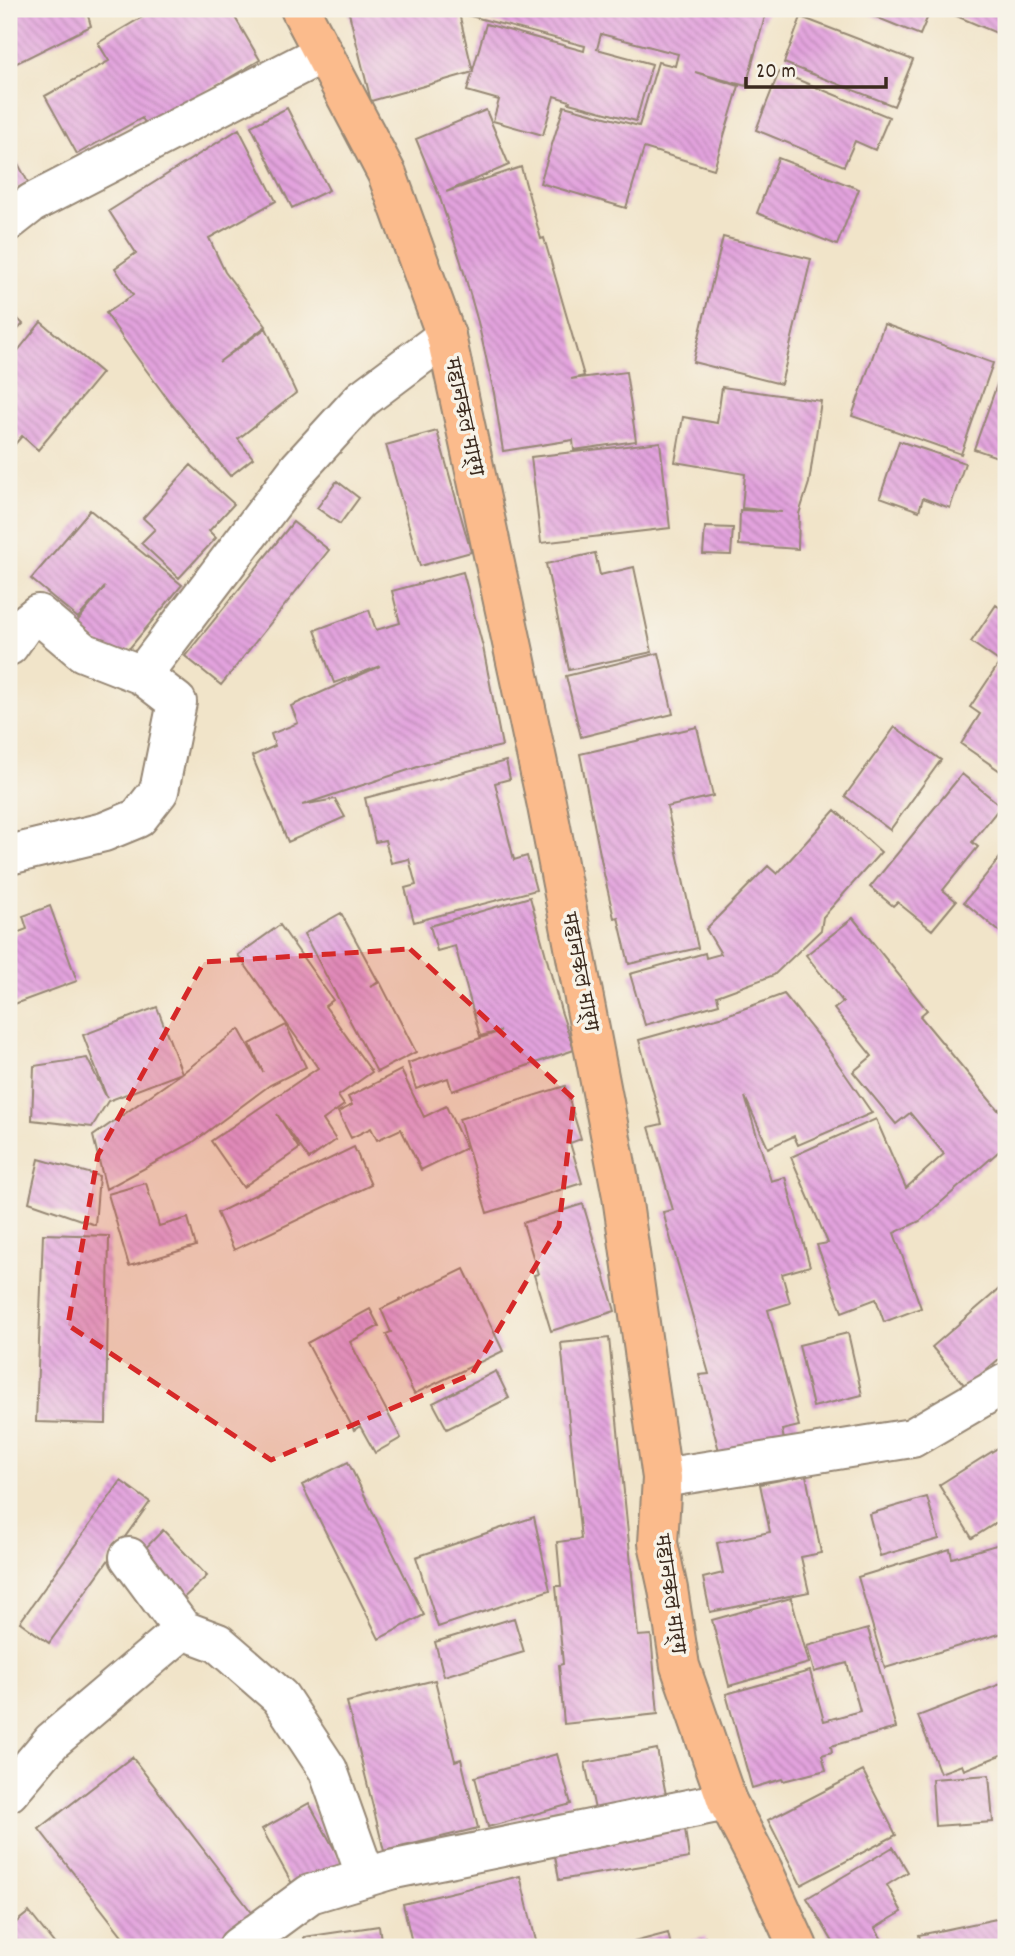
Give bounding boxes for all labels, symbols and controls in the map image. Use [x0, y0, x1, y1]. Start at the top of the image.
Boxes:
scale bar [746, 46, 886, 90]
text: 20 m [756, 58, 796, 88]
street label: महानकल मार्ग [436, 354, 490, 480]
street label: महानकल मार्ग [553, 909, 605, 1035]
street label: महानकल मार्ग [646, 1531, 692, 1657]

